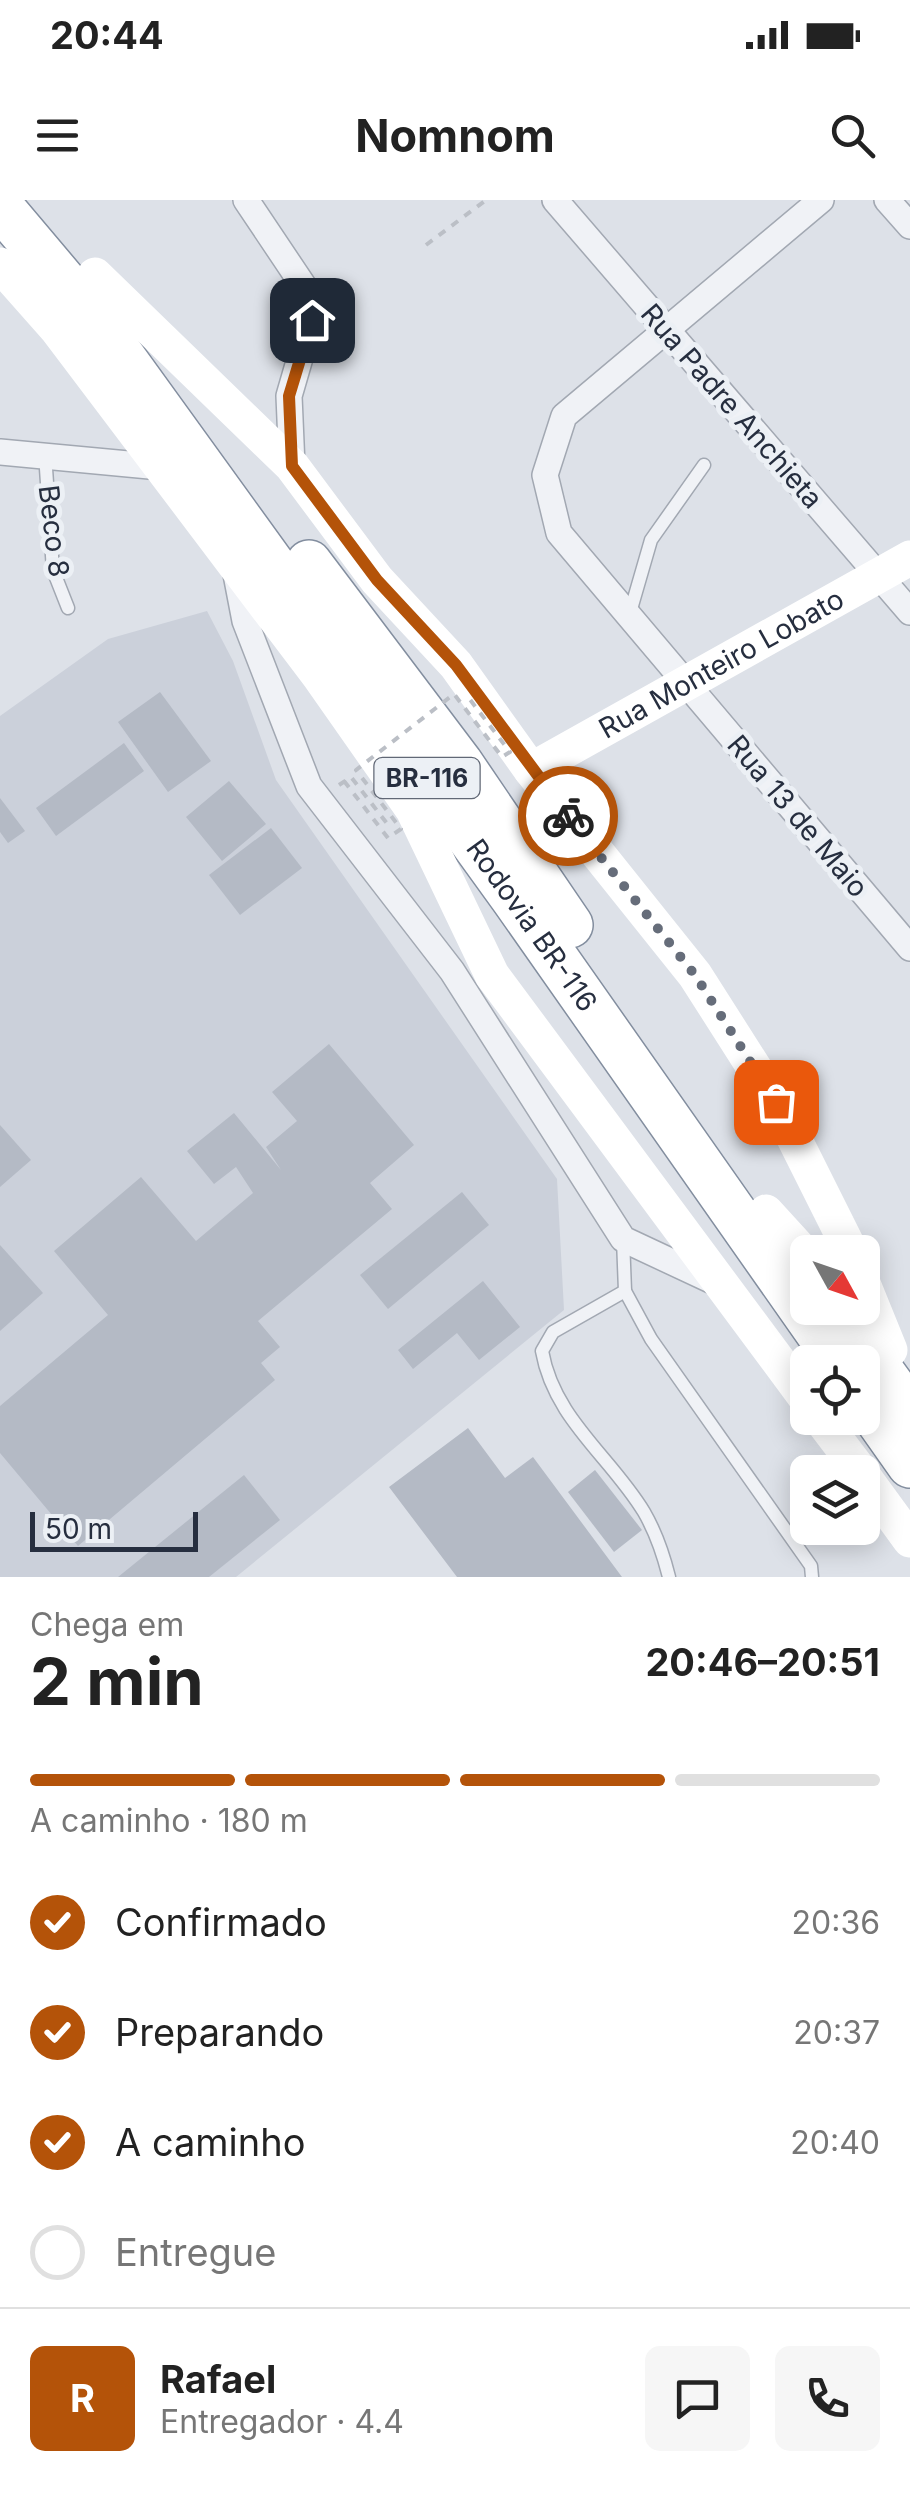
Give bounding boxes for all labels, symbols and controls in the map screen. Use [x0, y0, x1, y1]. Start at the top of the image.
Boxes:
text: 20:44 [50, 12, 164, 58]
icon: menu [30, 108, 85, 163]
text: Nomnom [355, 108, 555, 163]
icon: search [825, 108, 880, 163]
pin [270, 278, 355, 363]
icon: home [285, 293, 340, 348]
street label: Rua Padre Anchieta [634, 297, 830, 515]
street label: Beco 8 [31, 483, 77, 579]
street label: Rua Monteiro Lobato [593, 582, 850, 746]
street label: Rua 13 de Maio [720, 728, 876, 904]
road number: BR-116 [374, 758, 480, 798]
courier [518, 766, 618, 866]
icon: bike [541, 789, 596, 844]
street label: Rodovia BR-116 [459, 832, 605, 1018]
pin [734, 1060, 819, 1145]
icon: bag [749, 1075, 804, 1130]
north arrow [790, 1235, 880, 1325]
map controls [790, 1235, 880, 1545]
button: locate [790, 1345, 880, 1435]
button: layers [790, 1455, 880, 1545]
scale bar [30, 1507, 198, 1552]
text: 50 m [45, 1512, 112, 1546]
text: Chega em [30, 1605, 184, 1644]
text: 20:46–20:51 [645, 1639, 880, 1685]
text: 2 min [30, 1642, 204, 1721]
text: A caminho · 180 m [30, 1801, 308, 1840]
icon: check [30, 1895, 85, 1950]
text: Confirmado [115, 1899, 327, 1945]
text: 20:36 [791, 1903, 880, 1942]
icon: check [30, 2005, 85, 2060]
text: Preparando [115, 2009, 324, 2055]
text: 20:37 [793, 2013, 880, 2052]
icon: check [30, 2115, 85, 2170]
text: A caminho [115, 2119, 306, 2165]
text: 20:40 [790, 2123, 880, 2162]
text: Entregue [115, 2229, 276, 2275]
button: chat [645, 2346, 750, 2451]
button: phone [775, 2346, 880, 2451]
text: Rafael [160, 2356, 276, 2402]
text: R [70, 2375, 95, 2421]
text: Entregador · 4.4 [160, 2402, 404, 2441]

